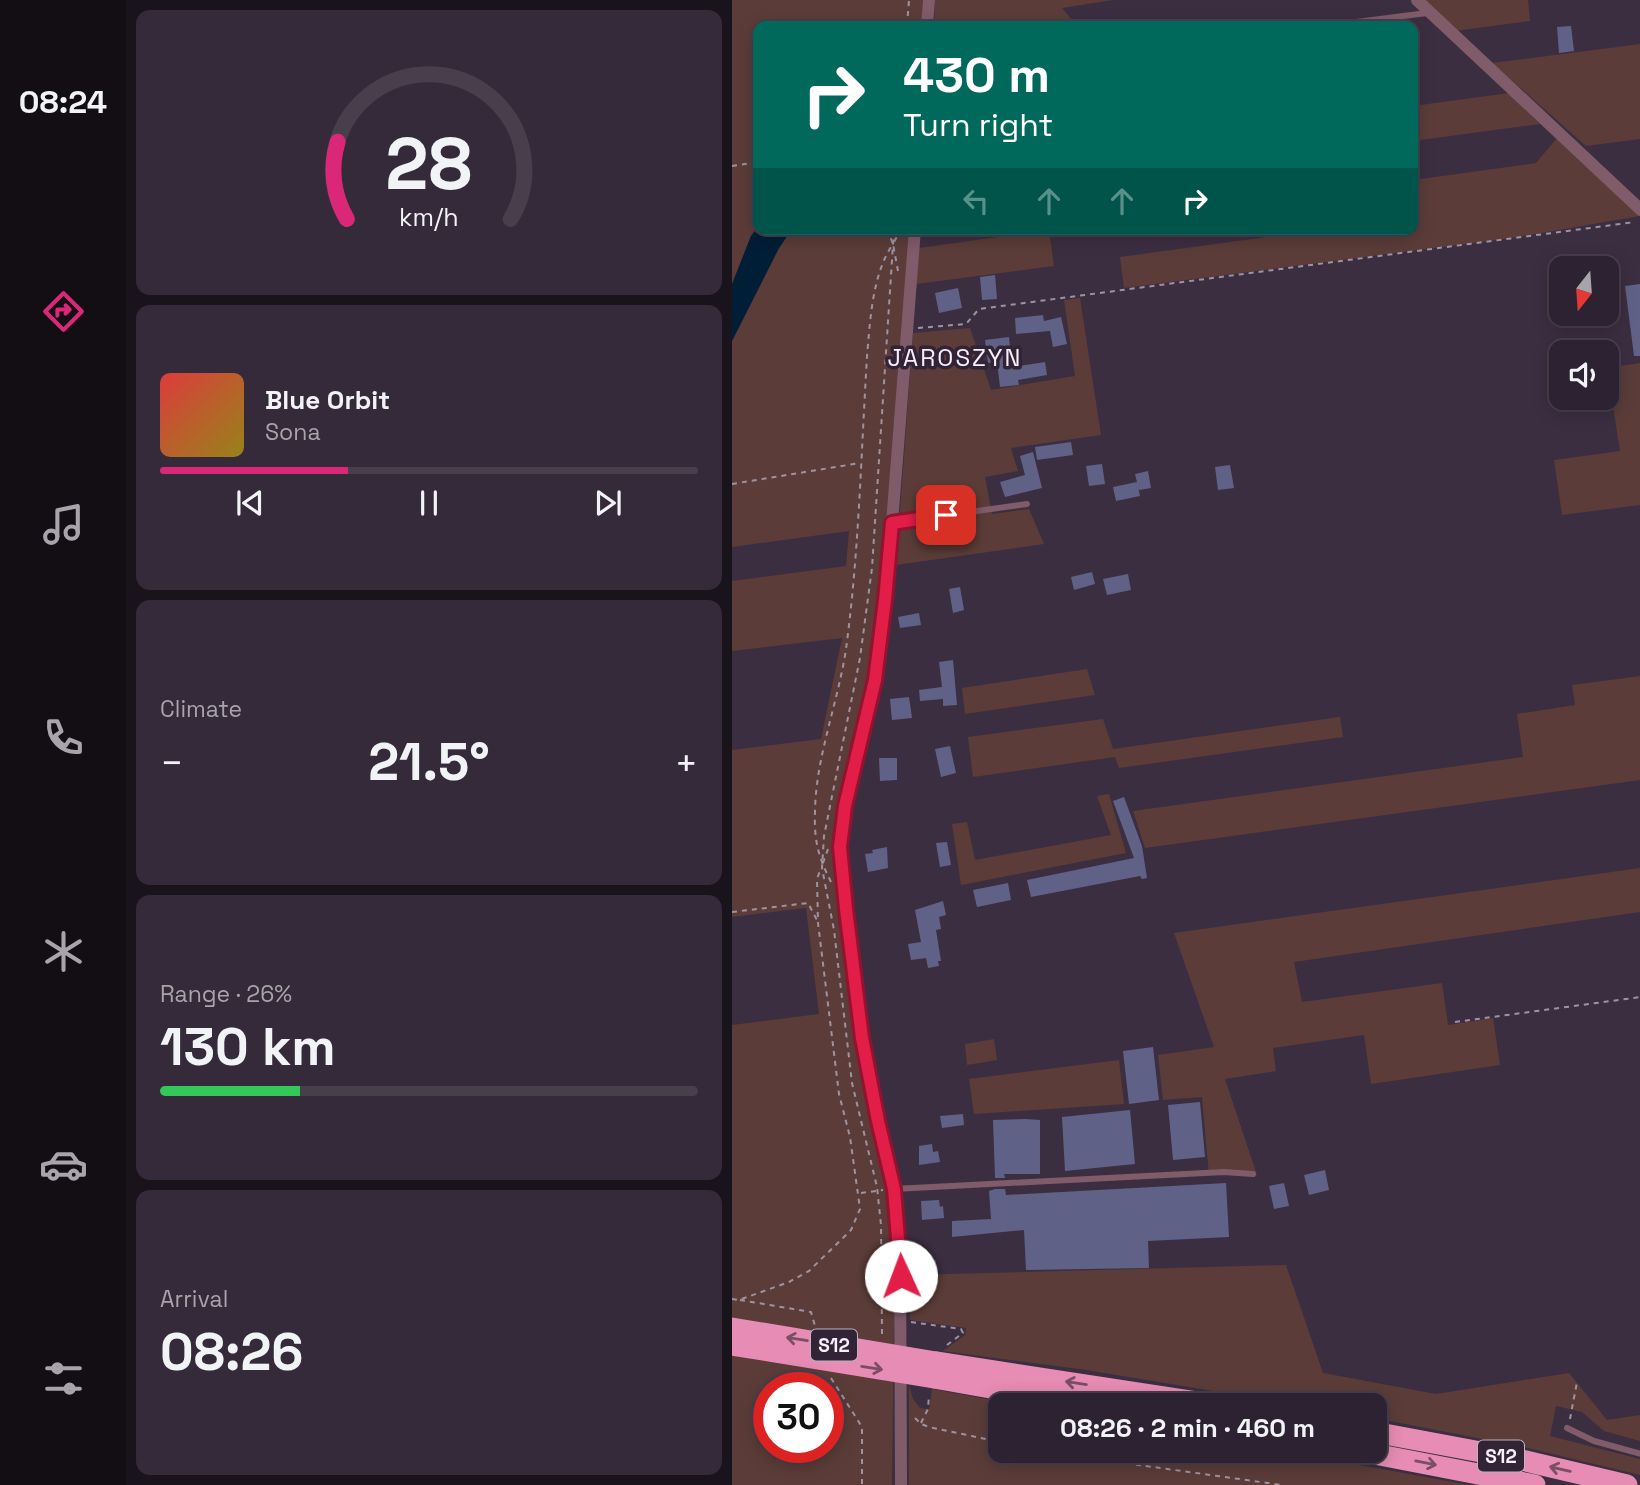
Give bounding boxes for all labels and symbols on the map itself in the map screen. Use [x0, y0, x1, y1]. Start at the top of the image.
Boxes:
north arrow [1549, 256, 1619, 326]
district label: JAROSZYN [888, 342, 1022, 373]
pin [916, 485, 976, 545]
position arrow [864, 1239, 938, 1313]
road number: S12 [811, 1330, 857, 1360]
one-way arrow [786, 1332, 809, 1345]
one-way arrow [860, 1362, 883, 1375]
speed limit sign: 30 [753, 1372, 844, 1463]
one-way arrow [1065, 1376, 1088, 1389]
road number: S12 [1478, 1440, 1524, 1472]
one-way arrow [1414, 1457, 1437, 1470]
one-way arrow [1549, 1462, 1572, 1475]

